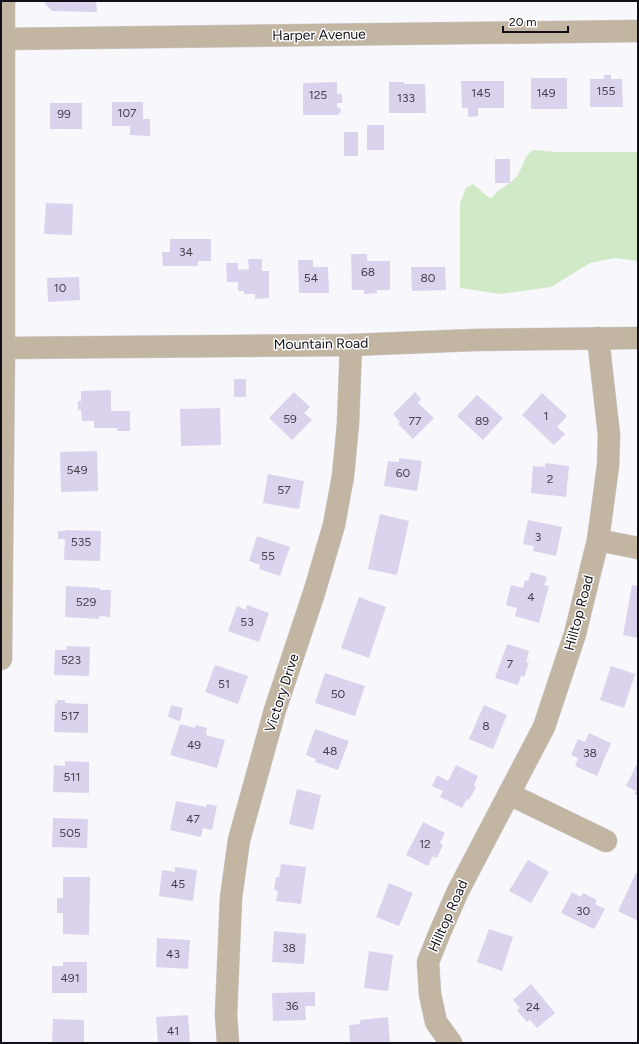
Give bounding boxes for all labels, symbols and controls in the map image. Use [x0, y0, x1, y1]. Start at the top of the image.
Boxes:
scale bar [503, 8, 568, 34]
text: 20 m [509, 15, 537, 29]
street label: Harper Avenue [272, 26, 366, 44]
house number: 155 [597, 84, 615, 98]
house number: 145 [471, 86, 491, 100]
house number: 149 [536, 86, 556, 100]
house number: 125 [309, 88, 327, 102]
house number: 133 [397, 91, 415, 105]
house number: 107 [117, 106, 137, 120]
house number: 99 [57, 107, 71, 121]
house number: 34 [179, 245, 194, 259]
house number: 68 [361, 265, 375, 279]
house number: 54 [304, 271, 319, 285]
house number: 80 [420, 271, 436, 285]
house number: 10 [54, 281, 67, 295]
street label: Mountain Road [273, 335, 369, 353]
house number: 1 [544, 409, 548, 423]
house number: 59 [283, 412, 297, 426]
house number: 77 [409, 414, 422, 428]
house number: 89 [475, 414, 489, 428]
house number: 549 [66, 463, 88, 477]
house number: 60 [396, 466, 411, 480]
house number: 2 [547, 472, 553, 486]
house number: 57 [277, 483, 291, 497]
house number: 3 [535, 530, 541, 544]
house number: 535 [71, 535, 91, 549]
house number: 55 [261, 549, 275, 563]
street label: Hilltop Road [561, 573, 597, 653]
house number: 4 [527, 590, 535, 604]
house number: 529 [76, 595, 96, 609]
house number: 53 [240, 615, 254, 629]
street label: Victory Drive [261, 651, 303, 735]
house number: 523 [61, 653, 81, 667]
house number: 7 [507, 657, 514, 671]
house number: 51 [218, 677, 230, 691]
house number: 50 [331, 687, 346, 701]
house number: 517 [61, 709, 80, 723]
house number: 8 [482, 719, 490, 733]
house number: 49 [187, 738, 201, 752]
house number: 48 [323, 744, 337, 758]
house number: 38 [583, 746, 597, 760]
house number: 511 [64, 770, 80, 784]
house number: 47 [186, 812, 200, 826]
house number: 505 [59, 826, 81, 840]
house number: 12 [419, 837, 431, 851]
house number: 45 [171, 877, 185, 891]
street label: Hilltop Road [425, 877, 471, 955]
house number: 30 [576, 904, 590, 918]
house number: 38 [282, 941, 296, 955]
house number: 43 [166, 947, 180, 961]
house number: 491 [60, 971, 80, 985]
house number: 36 [285, 999, 299, 1013]
house number: 24 [526, 1000, 541, 1014]
house number: 41 [167, 1024, 179, 1038]

